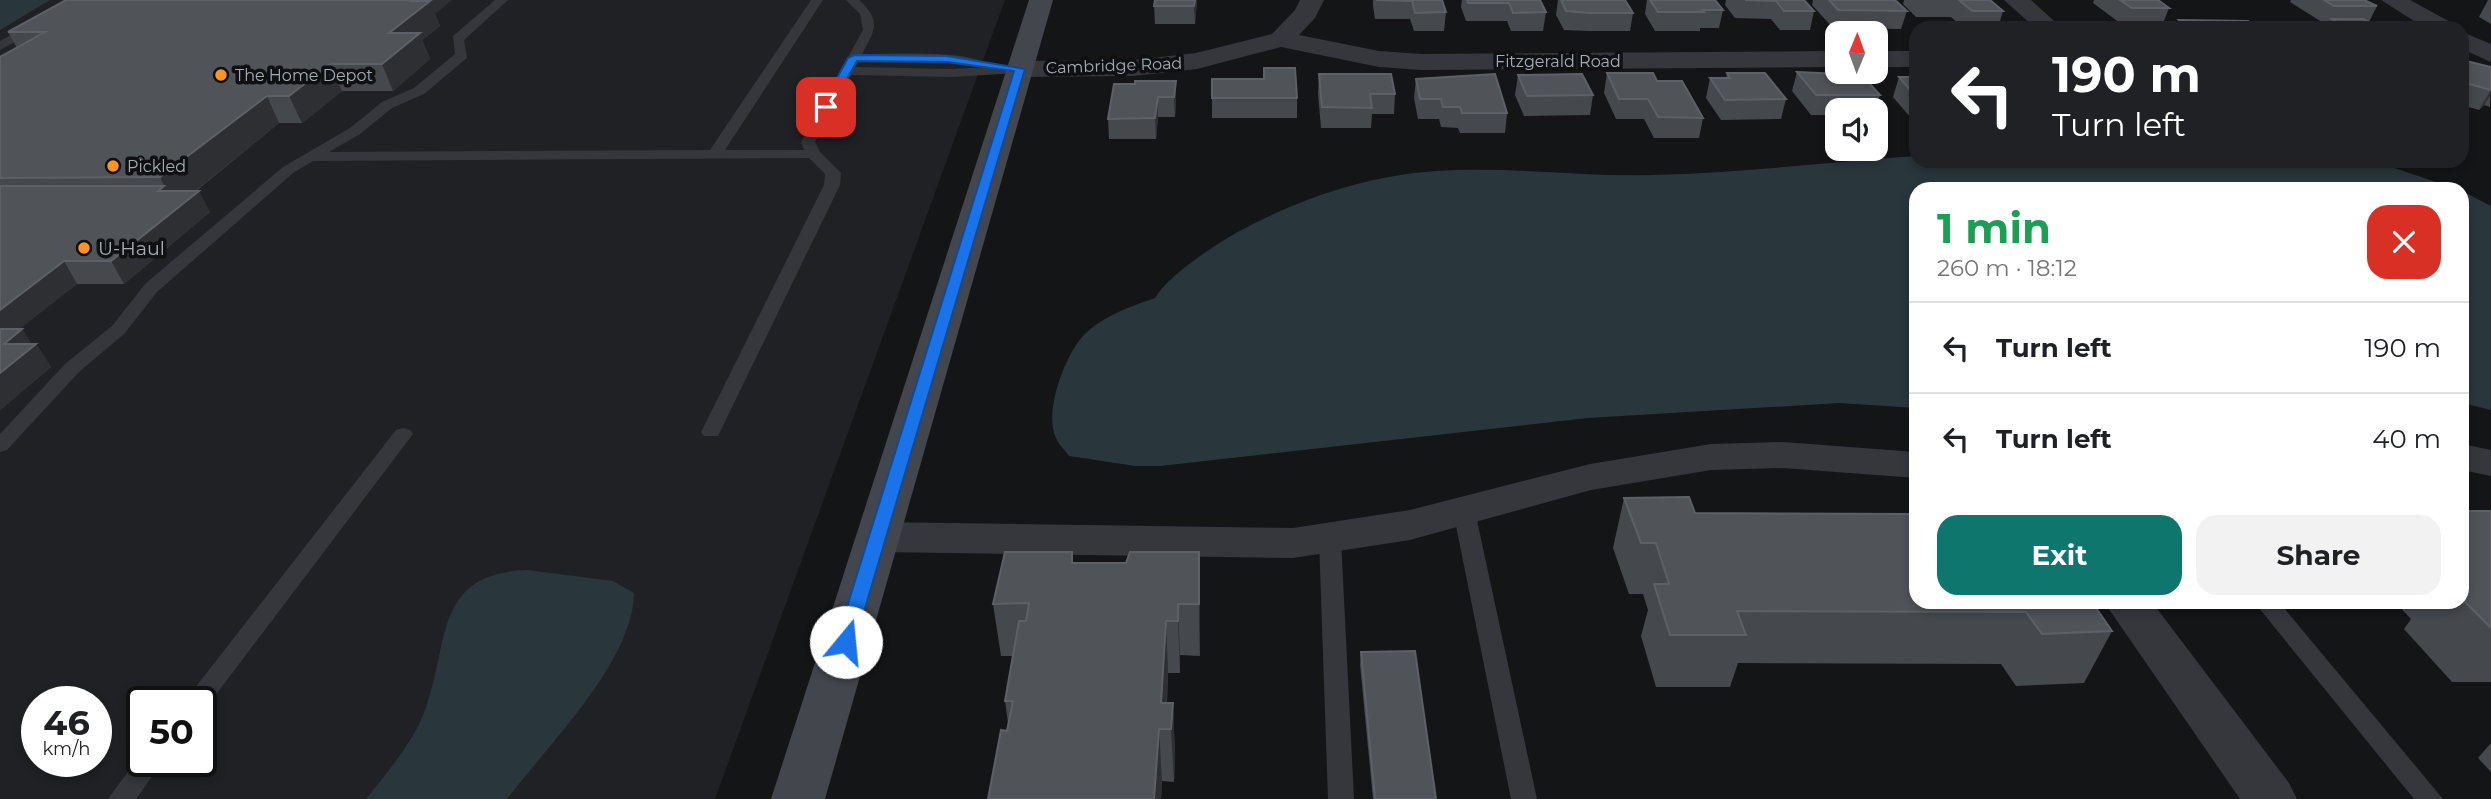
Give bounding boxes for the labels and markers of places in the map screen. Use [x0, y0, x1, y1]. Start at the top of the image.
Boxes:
place label: The Home Depot [235, 66, 373, 85]
marker: The Home Depot [213, 67, 229, 83]
pin [796, 77, 856, 137]
place label: Pickled [127, 157, 186, 176]
marker: Pickled [105, 158, 121, 174]
place label: U-Haul [98, 237, 165, 260]
marker: U-Haul [76, 240, 92, 256]

